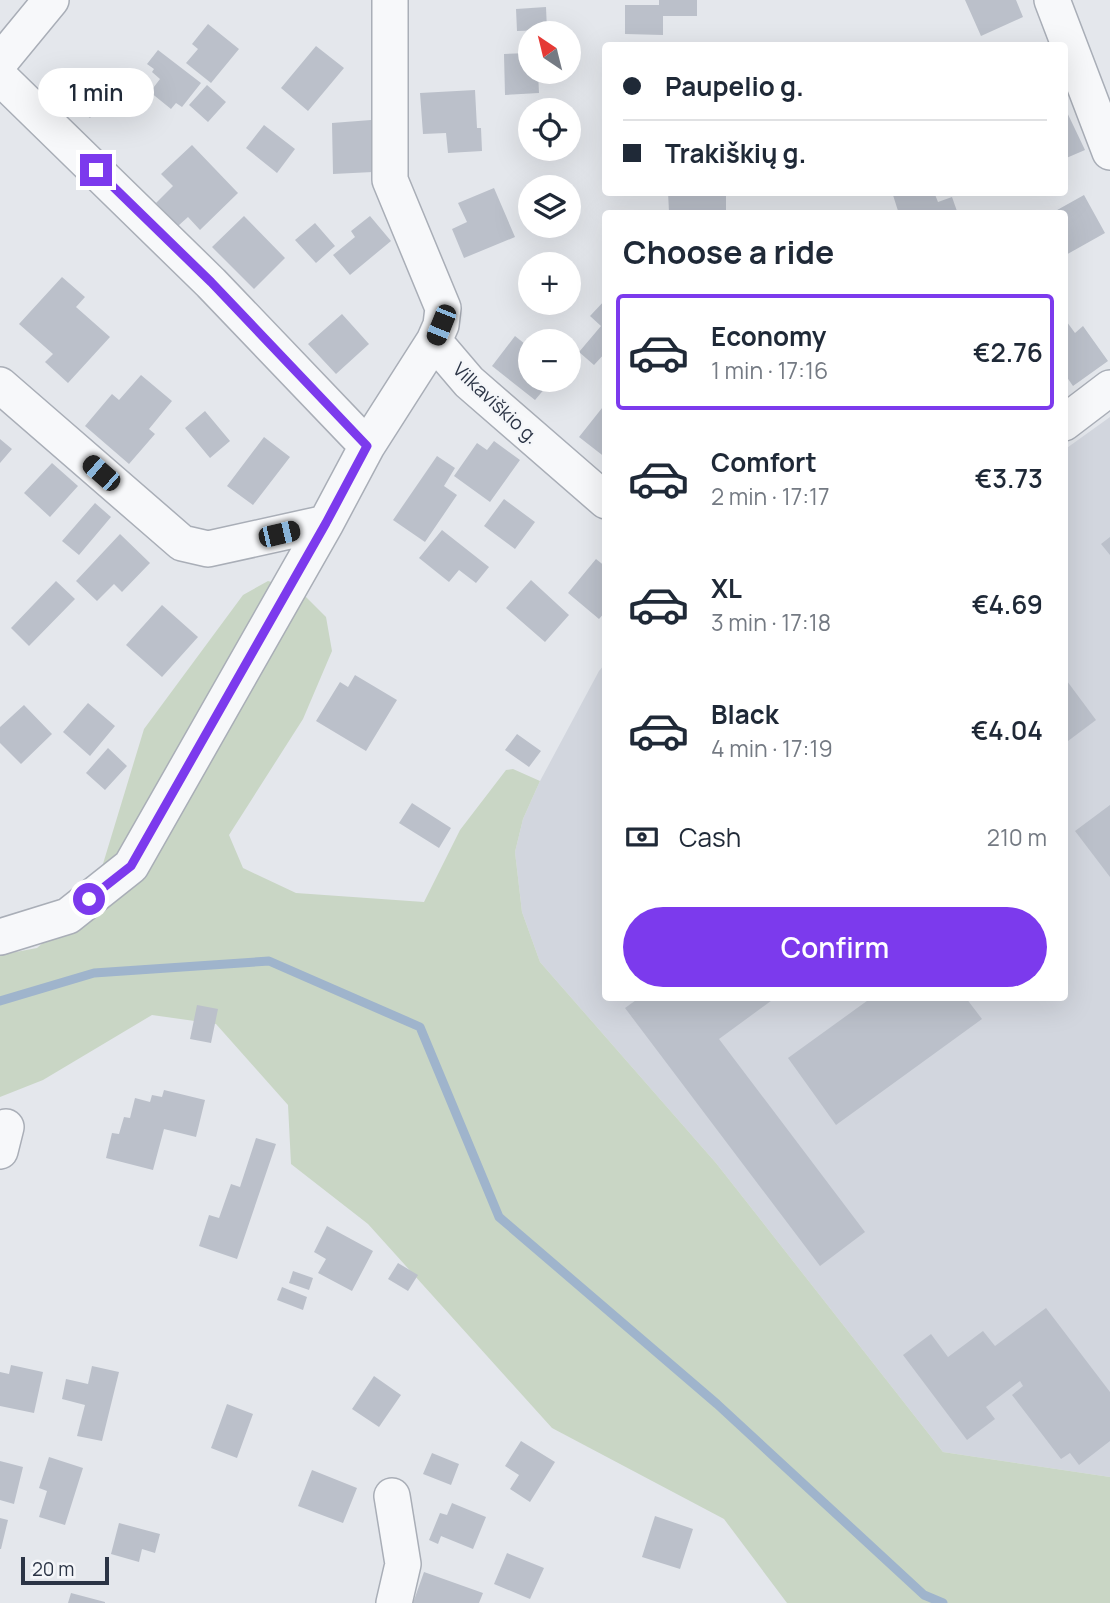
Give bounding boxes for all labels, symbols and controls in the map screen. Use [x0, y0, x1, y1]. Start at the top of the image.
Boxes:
north arrow [518, 21, 581, 84]
map controls [518, 21, 581, 392]
callout: 1 min [38, 68, 154, 118]
text: Paupelio g. [665, 68, 804, 104]
text: 1 min [69, 76, 123, 108]
button: locate [518, 98, 581, 161]
text: Trakiškių g. [665, 135, 807, 171]
route end [80, 154, 112, 186]
button: layers [518, 175, 581, 238]
text: Choose a ride [623, 230, 834, 274]
button: + [518, 252, 581, 315]
car [424, 302, 459, 348]
text: Economy [711, 318, 826, 354]
icon: car [627, 321, 690, 384]
button: − [518, 329, 581, 392]
text: €2.76 [973, 334, 1043, 370]
text: 1 min · 17:16 [711, 354, 828, 386]
street label: Vilkaviškio g. [447, 356, 545, 450]
text: Comfort [711, 444, 817, 480]
icon: car [627, 447, 690, 510]
car [79, 451, 124, 495]
text: €3.73 [975, 460, 1043, 496]
text: 2 min · 17:17 [711, 480, 830, 512]
car [257, 519, 302, 549]
text: XL [711, 570, 742, 606]
icon: car [627, 573, 690, 636]
text: €4.69 [972, 586, 1043, 622]
text: 3 min · 17:18 [711, 606, 831, 638]
text: Black [711, 696, 779, 732]
icon: car [627, 699, 690, 762]
text: €4.04 [971, 712, 1043, 748]
text: 4 min · 17:19 [711, 732, 833, 764]
icon: cash [623, 818, 661, 856]
text: Cash [679, 819, 741, 855]
text: 210 m [987, 821, 1047, 853]
route start [73, 883, 105, 915]
button: Confirm [623, 907, 1047, 987]
scale bar [21, 1554, 108, 1586]
text: 20 m [32, 1556, 74, 1582]

